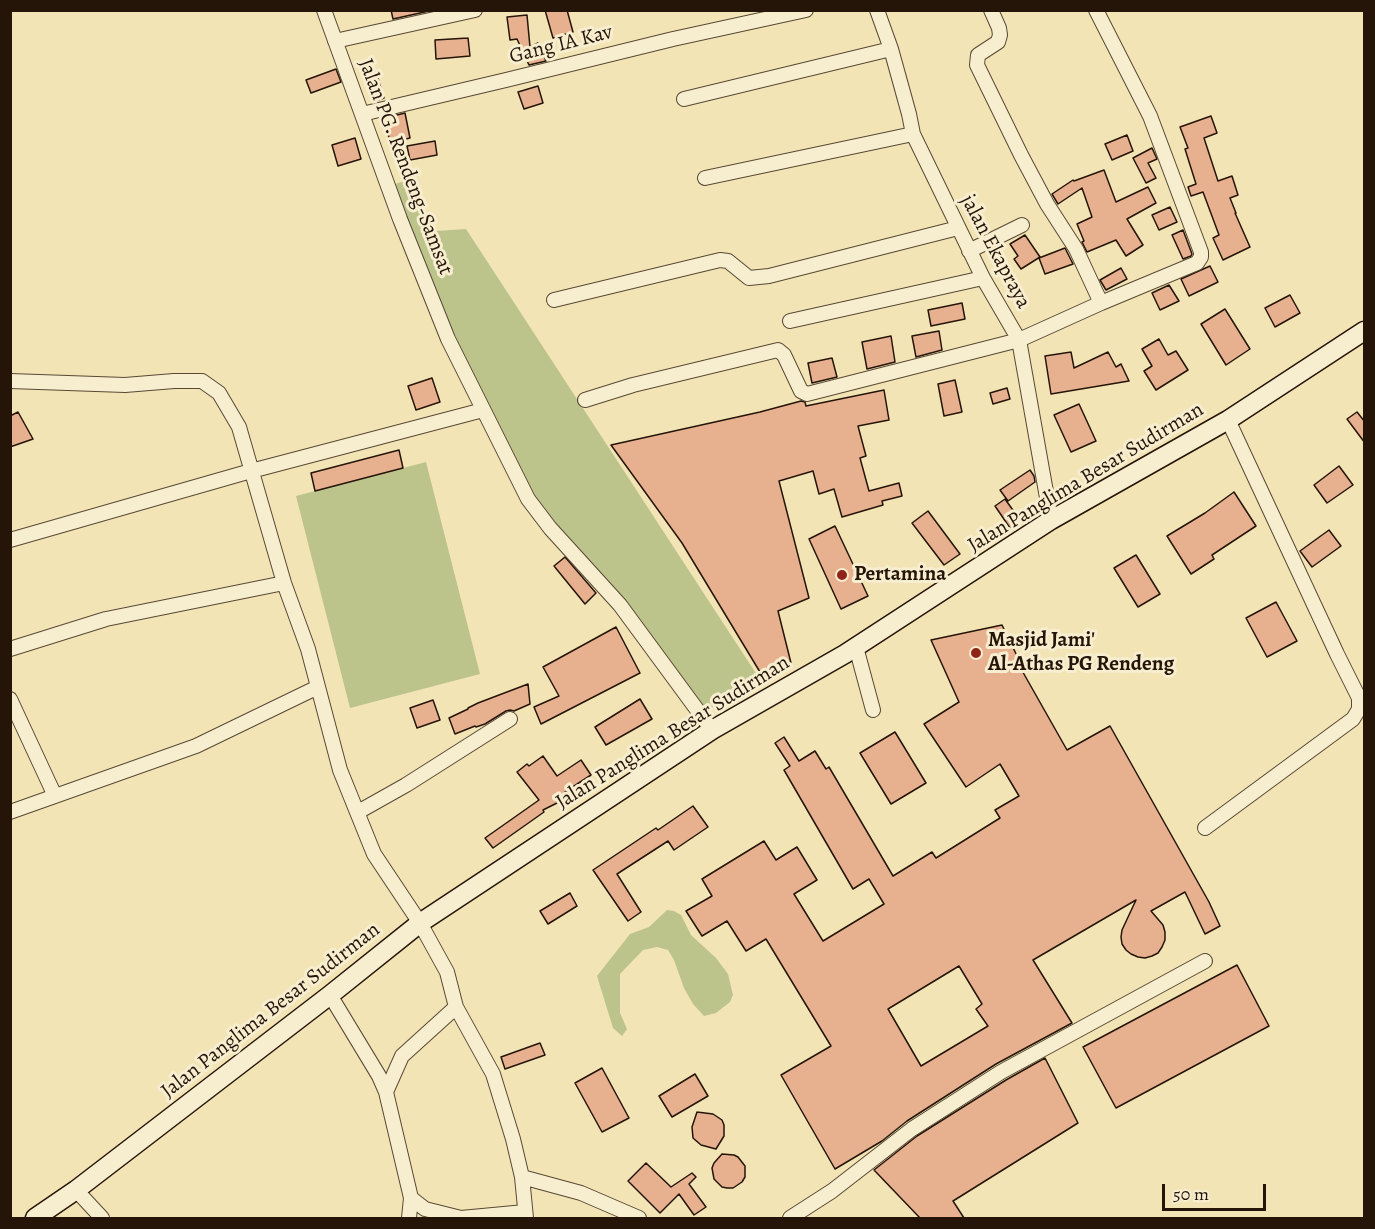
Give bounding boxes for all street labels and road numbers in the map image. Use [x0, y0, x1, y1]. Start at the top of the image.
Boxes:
street label: Gang IA Kav [507, 20, 615, 70]
street label: Jalan PG. Rendeng-Samsat [352, 55, 458, 279]
street label: jalan Ekapraya [955, 191, 1035, 313]
street label: Jalan Panglima Besar Sudirman [963, 397, 1209, 559]
street label: Jalan Panglima Besar Sudirman [552, 651, 794, 815]
street label: Jalan Panglima Besar Sudirman [157, 918, 385, 1104]

